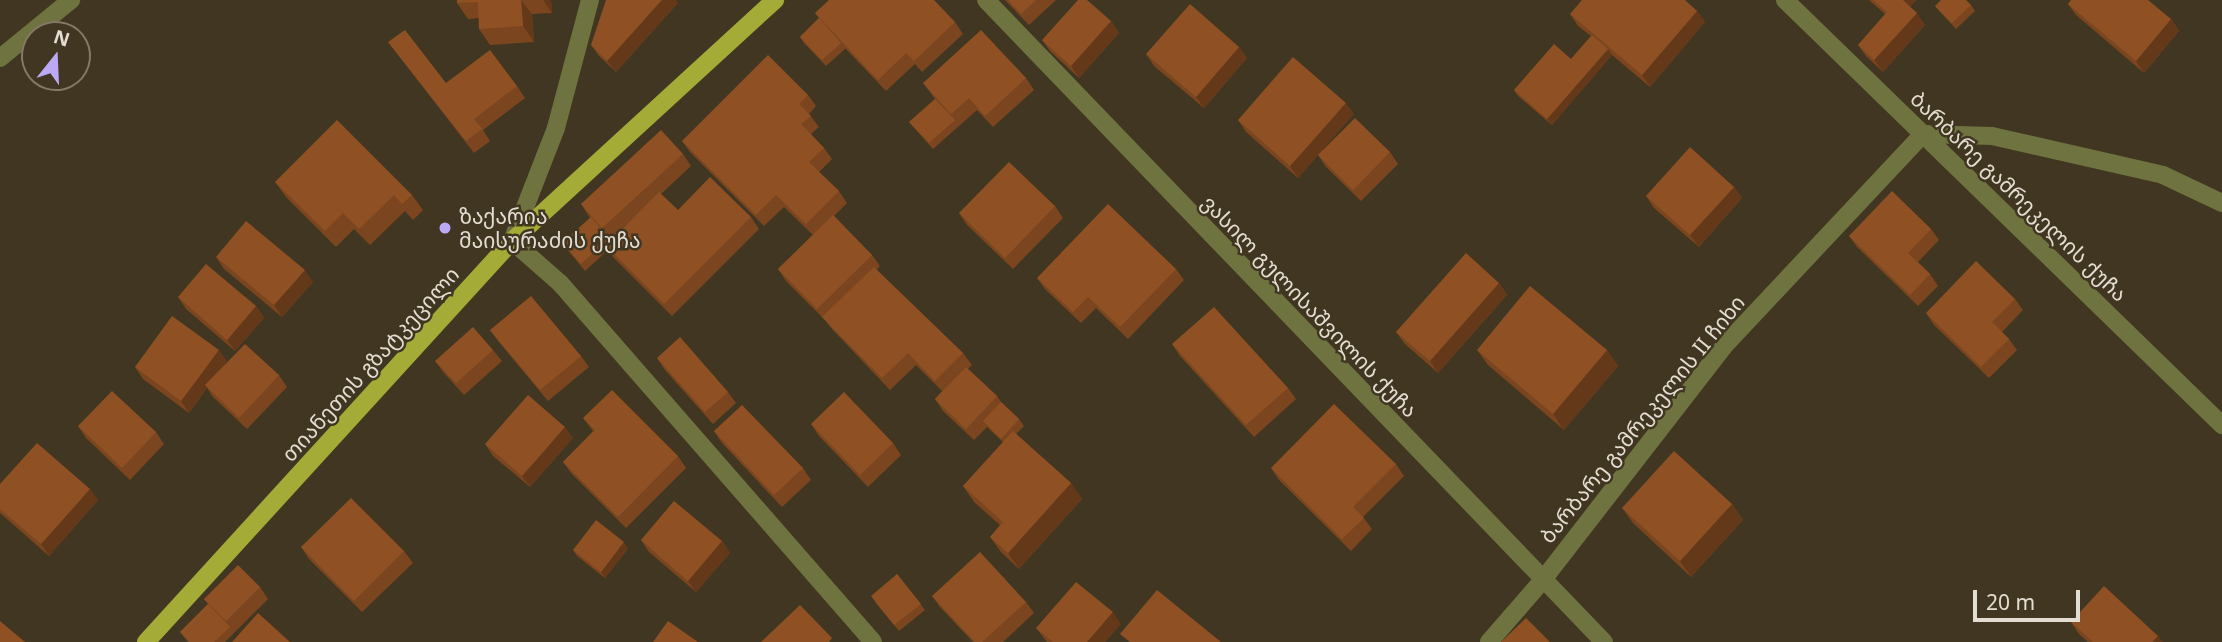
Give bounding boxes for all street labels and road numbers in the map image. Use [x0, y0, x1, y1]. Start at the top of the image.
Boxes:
street label: ბარბარე გამრეკელის ქუჩა [1905, 86, 2133, 306]
street label: ვასილ გულისაშვილის ქუჩა [1197, 190, 1423, 422]
street label: თიანეთის გზატკეცილი [276, 262, 464, 466]
street label: ბარბარე გამრეკელის II ჩიხი [1534, 290, 1750, 548]

